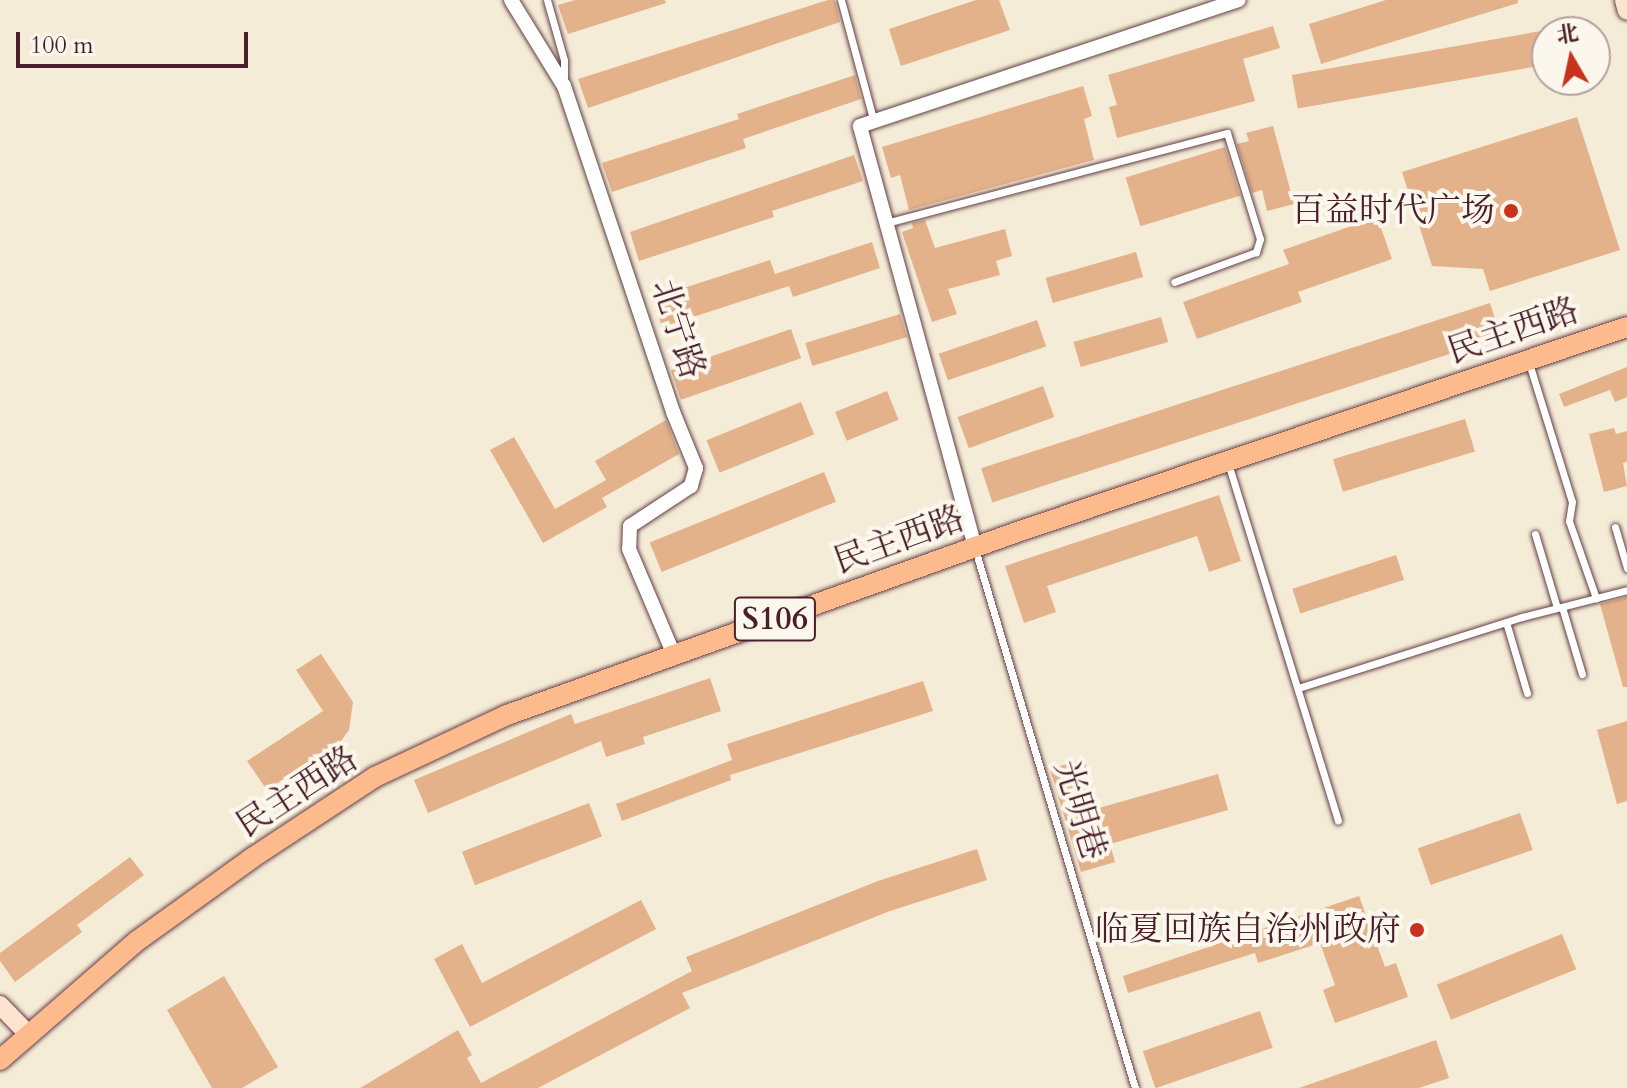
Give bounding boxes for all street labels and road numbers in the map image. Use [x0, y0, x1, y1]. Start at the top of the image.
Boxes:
street label: 北宁路 [643, 274, 713, 384]
street label: 民主西路 [1442, 290, 1584, 372]
street label: 民主西路 [828, 498, 970, 582]
road number: S106 [733, 591, 817, 647]
street label: 民主西路 [229, 738, 365, 846]
street label: 光明巷 [1046, 755, 1114, 865]

